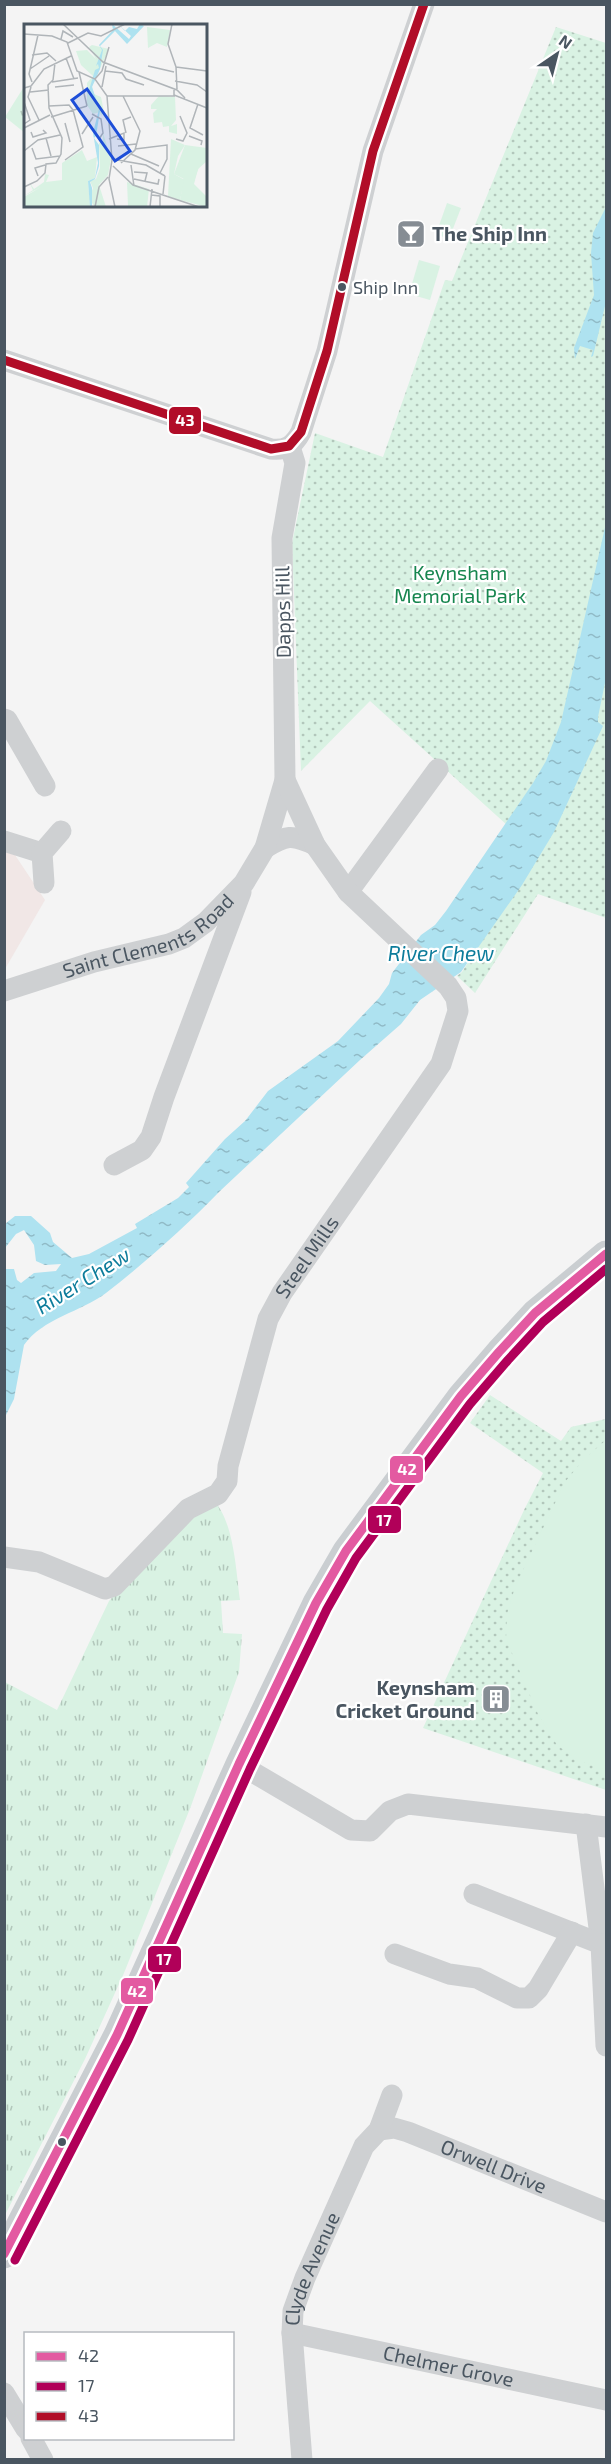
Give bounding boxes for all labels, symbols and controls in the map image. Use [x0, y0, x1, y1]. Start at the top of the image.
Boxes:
inset map [24, 24, 207, 207]
north arrow [527, 24, 587, 84]
text: N [556, 30, 576, 52]
bar icon: The Ship Inn [395, 218, 427, 250]
place label: The Ship Inn [432, 221, 547, 245]
place label: Ship Inn [353, 276, 418, 298]
marker: Ship Inn [336, 281, 348, 293]
line badge: 43 [168, 406, 202, 435]
text: 43 [175, 410, 195, 429]
park label: Keynsham Memorial Park [394, 560, 526, 607]
street label: Dapps Hill [269, 566, 295, 658]
street label: Saint Clements Road [59, 888, 238, 982]
water label: River Chew [388, 940, 494, 965]
street label: Steel Mills [269, 1211, 343, 1302]
water label: River Chew [30, 1241, 134, 1319]
line badge: 42 [389, 1455, 424, 1484]
text: 42 [397, 1459, 417, 1478]
line badge: 17 [367, 1505, 402, 1534]
text: 17 [376, 1510, 392, 1529]
place label: Keynsham Cricket Ground [335, 1675, 475, 1722]
building icon: Keynsham Cricket Ground [480, 1683, 512, 1715]
line badge: 17 [147, 1945, 182, 1973]
text: 17 [156, 1949, 172, 1968]
line badge: 42 [120, 1977, 154, 2005]
text: 42 [127, 1981, 147, 2000]
street label: Orwell Drive [438, 2134, 550, 2198]
unlabelled marker [56, 2136, 68, 2148]
street label: Clyde Avenue [279, 2208, 344, 2326]
legend [24, 2332, 234, 2440]
street label: Chelmer Grove [381, 2340, 516, 2391]
text: 42 [78, 2344, 99, 2366]
text: 17 [78, 2374, 94, 2396]
text: 43 [78, 2404, 99, 2426]

